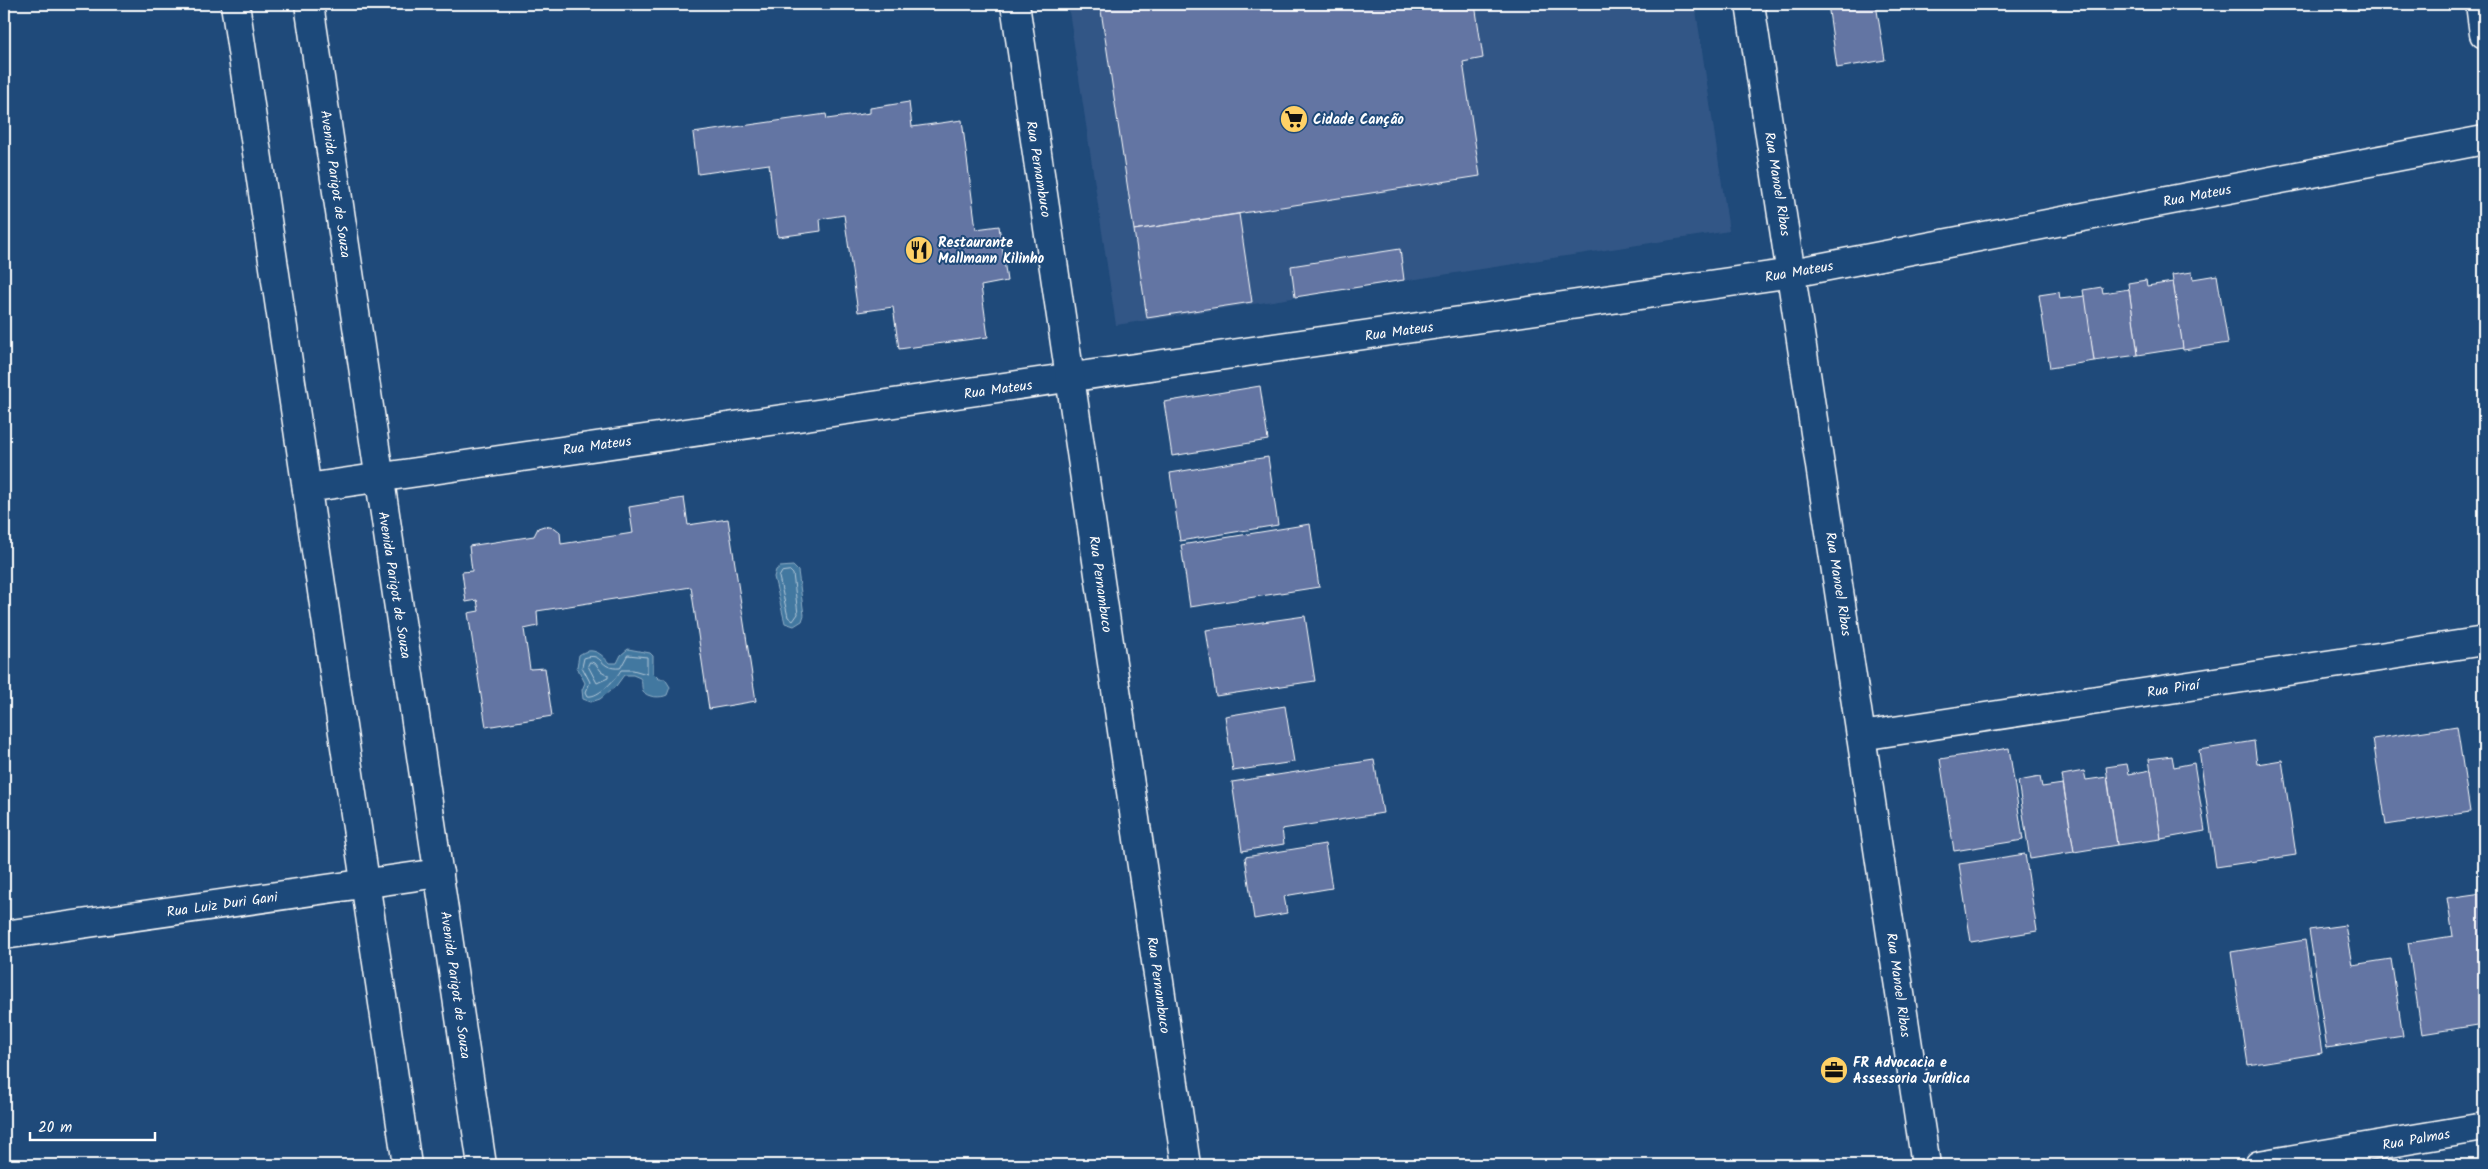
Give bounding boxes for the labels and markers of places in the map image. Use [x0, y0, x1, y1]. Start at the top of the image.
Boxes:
supermarket icon: Cidade Canção [1279, 104, 1309, 134]
place label: Cidade Canção [1313, 109, 1404, 131]
place label: Restaurante Mallmann Kilinho [938, 232, 1045, 270]
restaurant icon: Restaurante Mallmann Kilinho [904, 235, 934, 265]
place label: FR Advocacia e Assessoria Jurídica [1853, 1052, 1970, 1090]
office icon: FR Advocacia e Assessoria Jurídica [1819, 1055, 1849, 1085]

